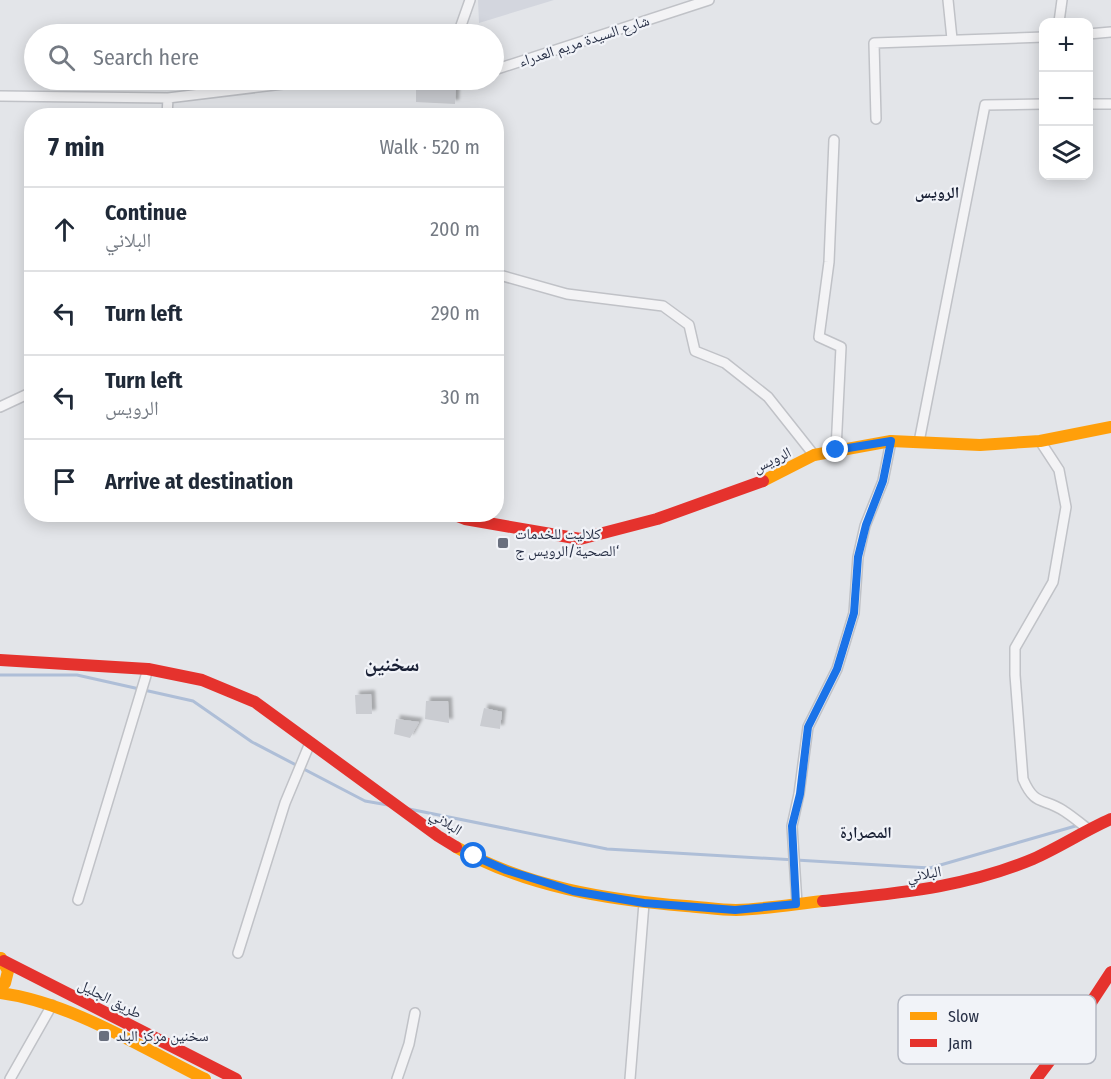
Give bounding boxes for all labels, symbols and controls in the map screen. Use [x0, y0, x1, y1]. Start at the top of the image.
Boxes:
street label: شارع السيدة مريم العدراء [516, 11, 652, 72]
map controls [1039, 18, 1093, 180]
button: + [1039, 18, 1093, 72]
search box [24, 24, 504, 90]
icon: search [45, 41, 78, 74]
text: Search here [93, 44, 199, 71]
button: − [1039, 72, 1093, 126]
button: layers [1039, 126, 1093, 180]
text: 7 min [48, 132, 105, 163]
text: Walk · 520 m [379, 135, 480, 159]
district label: الرويس [915, 183, 959, 202]
text: Continue [105, 199, 187, 226]
icon: ahead [48, 213, 81, 246]
text: 200 m [430, 217, 480, 241]
text: البلاني [105, 228, 151, 252]
icon: left [48, 297, 81, 330]
text: Turn left [105, 300, 183, 327]
text: 290 m [431, 301, 480, 325]
text: Turn left [105, 367, 183, 394]
icon: left [48, 381, 81, 414]
text: 30 m [440, 385, 480, 409]
text: الرويس [105, 396, 159, 420]
route end [822, 436, 848, 462]
street label: الرويس [750, 443, 794, 478]
icon: arrive [48, 465, 81, 498]
text: Arrive at destination [105, 468, 293, 495]
place label: كلاليت للخدمات الصحية/الرويس ج‘ [515, 525, 619, 561]
marker: كلاليت للخدمات الصحية/الرويس ج‘ [496, 536, 510, 550]
district label: سخنين [365, 651, 419, 677]
street label: البلاني [425, 805, 465, 841]
district label: المصرارة [840, 823, 892, 842]
route start [460, 842, 486, 868]
street label: البلاني [905, 862, 943, 889]
street label: طريق الجليل [75, 975, 145, 1024]
legend [898, 995, 1096, 1064]
text: Slow [948, 1007, 979, 1026]
place label: سخنين مركز البلد [116, 1027, 209, 1046]
marker: سخنين مركز البلد [97, 1029, 111, 1043]
text: Jam [948, 1034, 973, 1053]

